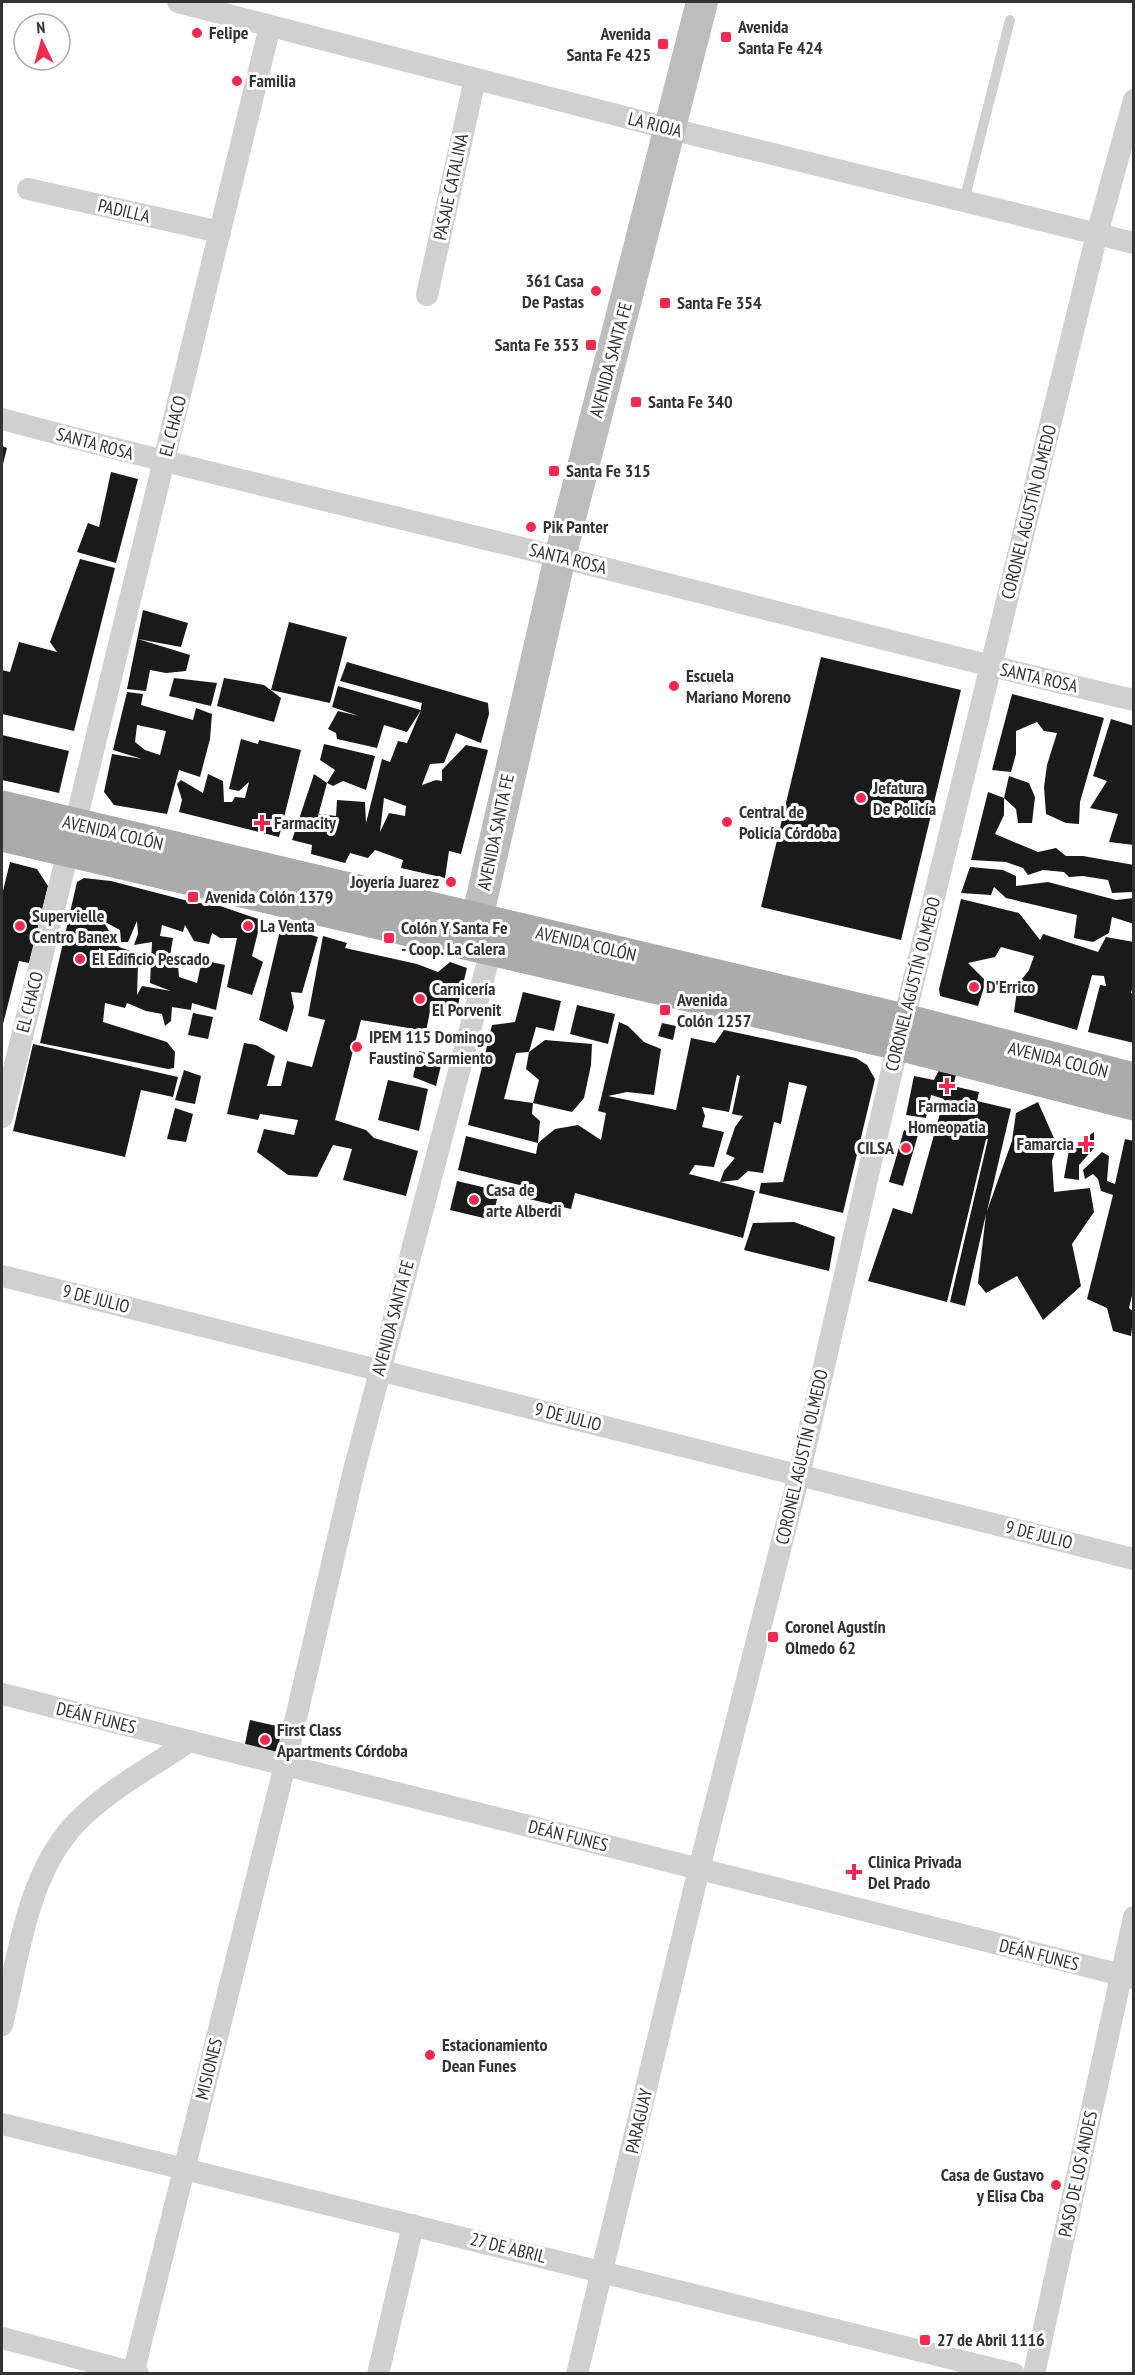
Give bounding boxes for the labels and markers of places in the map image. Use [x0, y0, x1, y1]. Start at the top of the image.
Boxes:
place label: Avenida Santa Fe 424 [737, 15, 823, 59]
place label: Felipe [209, 21, 249, 44]
place label: Avenida Santa Fe 425 [566, 22, 651, 66]
marker: Felipe [190, 26, 204, 40]
marker: Avenida Santa Fe 424 [719, 30, 733, 44]
marker: Avenida Santa Fe 425 [656, 37, 670, 51]
place label: Familia [249, 69, 296, 92]
marker: Familia [230, 74, 244, 88]
place label: 361 Casa De Pastas [522, 269, 584, 313]
marker: 361 Casa De Pastas [589, 284, 603, 298]
place label: Santa Fe 354 [677, 291, 762, 314]
marker: Santa Fe 354 [658, 296, 672, 310]
place label: Santa Fe 353 [494, 333, 579, 356]
marker: Santa Fe 353 [584, 338, 598, 352]
place label: Santa Fe 340 [648, 390, 733, 413]
marker: Santa Fe 340 [629, 395, 643, 409]
place label: Santa Fe 315 [566, 459, 651, 482]
marker: Santa Fe 315 [547, 464, 561, 478]
place label: Pik Panter [543, 515, 609, 538]
marker: Pik Panter [524, 520, 538, 534]
place label: Escuela Mariano Moreno [686, 664, 791, 708]
marker: Escuela Mariano Moreno [667, 679, 681, 693]
place label: Jefatura De Policía [872, 776, 936, 820]
marker: Jefatura De Policía [854, 791, 868, 805]
place label: Central de Policía Córdoba [739, 800, 837, 844]
place label: Farmacity [274, 811, 337, 834]
marker: Central de Policía Córdoba [720, 815, 734, 829]
marker: Farmacity [255, 816, 269, 830]
place label: Joyería Juarez [349, 870, 439, 893]
marker: Joyería Juarez [444, 875, 458, 889]
place label: Avenida Colón 1379 [204, 885, 333, 908]
marker: Avenida Colón 1379 [186, 890, 200, 904]
place label: Supervielle Centro Banex [32, 904, 117, 948]
place label: La Venta [260, 914, 315, 937]
place label: Colón Y Santa Fe - Coop. La Calera [401, 916, 508, 960]
marker: Supervielle Centro Banex [13, 919, 27, 933]
marker: La Venta [241, 919, 255, 933]
marker: Colón Y Santa Fe - Coop. La Calera [382, 931, 396, 945]
place label: El Edificio Pescado [92, 947, 210, 970]
marker: El Edificio Pescado [73, 952, 87, 966]
place label: D'Errico [986, 975, 1035, 998]
place label: Carnicería El Porvenit [432, 977, 502, 1021]
marker: D'Errico [967, 980, 981, 994]
place label: Avenida Colón 1257 [676, 988, 751, 1032]
marker: Carnicería El Porvenit [413, 992, 427, 1006]
marker: Avenida Colón 1257 [658, 1003, 672, 1017]
place label: IPEM 115 Domingo Faustino Sarmiento [369, 1025, 493, 1069]
marker: IPEM 115 Domingo Faustino Sarmiento [350, 1040, 364, 1054]
marker: Farmacia Homeopatia [940, 1079, 954, 1093]
place label: Farmacia Homeopatia [908, 1094, 986, 1138]
place label: Famarcia [1017, 1132, 1074, 1155]
place label: CILSA [857, 1136, 895, 1159]
marker: Famarcia [1079, 1137, 1093, 1151]
marker: CILSA [899, 1141, 913, 1155]
place label: Casa de arte Alberdi [486, 1178, 562, 1222]
marker: Casa de arte Alberdi [467, 1193, 481, 1207]
place label: Coronel Agustín Olmedo 62 [785, 1615, 886, 1659]
marker: Coronel Agustín Olmedo 62 [766, 1630, 780, 1644]
place label: First Class Apartments Córdoba [276, 1718, 408, 1762]
marker: First Class Apartments Córdoba [258, 1733, 272, 1747]
place label: Clinica Privada Del Prado [868, 1850, 962, 1894]
marker: Clinica Privada Del Prado [845, 1863, 863, 1881]
place label: Estacionamiento Dean Funes [442, 2033, 548, 2077]
marker: Estacionamiento Dean Funes [423, 2048, 437, 2062]
place label: Casa de Gustavo y Elisa Cba [941, 2163, 1044, 2207]
marker: Casa de Gustavo y Elisa Cba [1049, 2178, 1063, 2192]
place label: 27 de Abril 1116 [937, 2328, 1045, 2351]
marker: 27 de Abril 1116 [918, 2333, 932, 2347]

